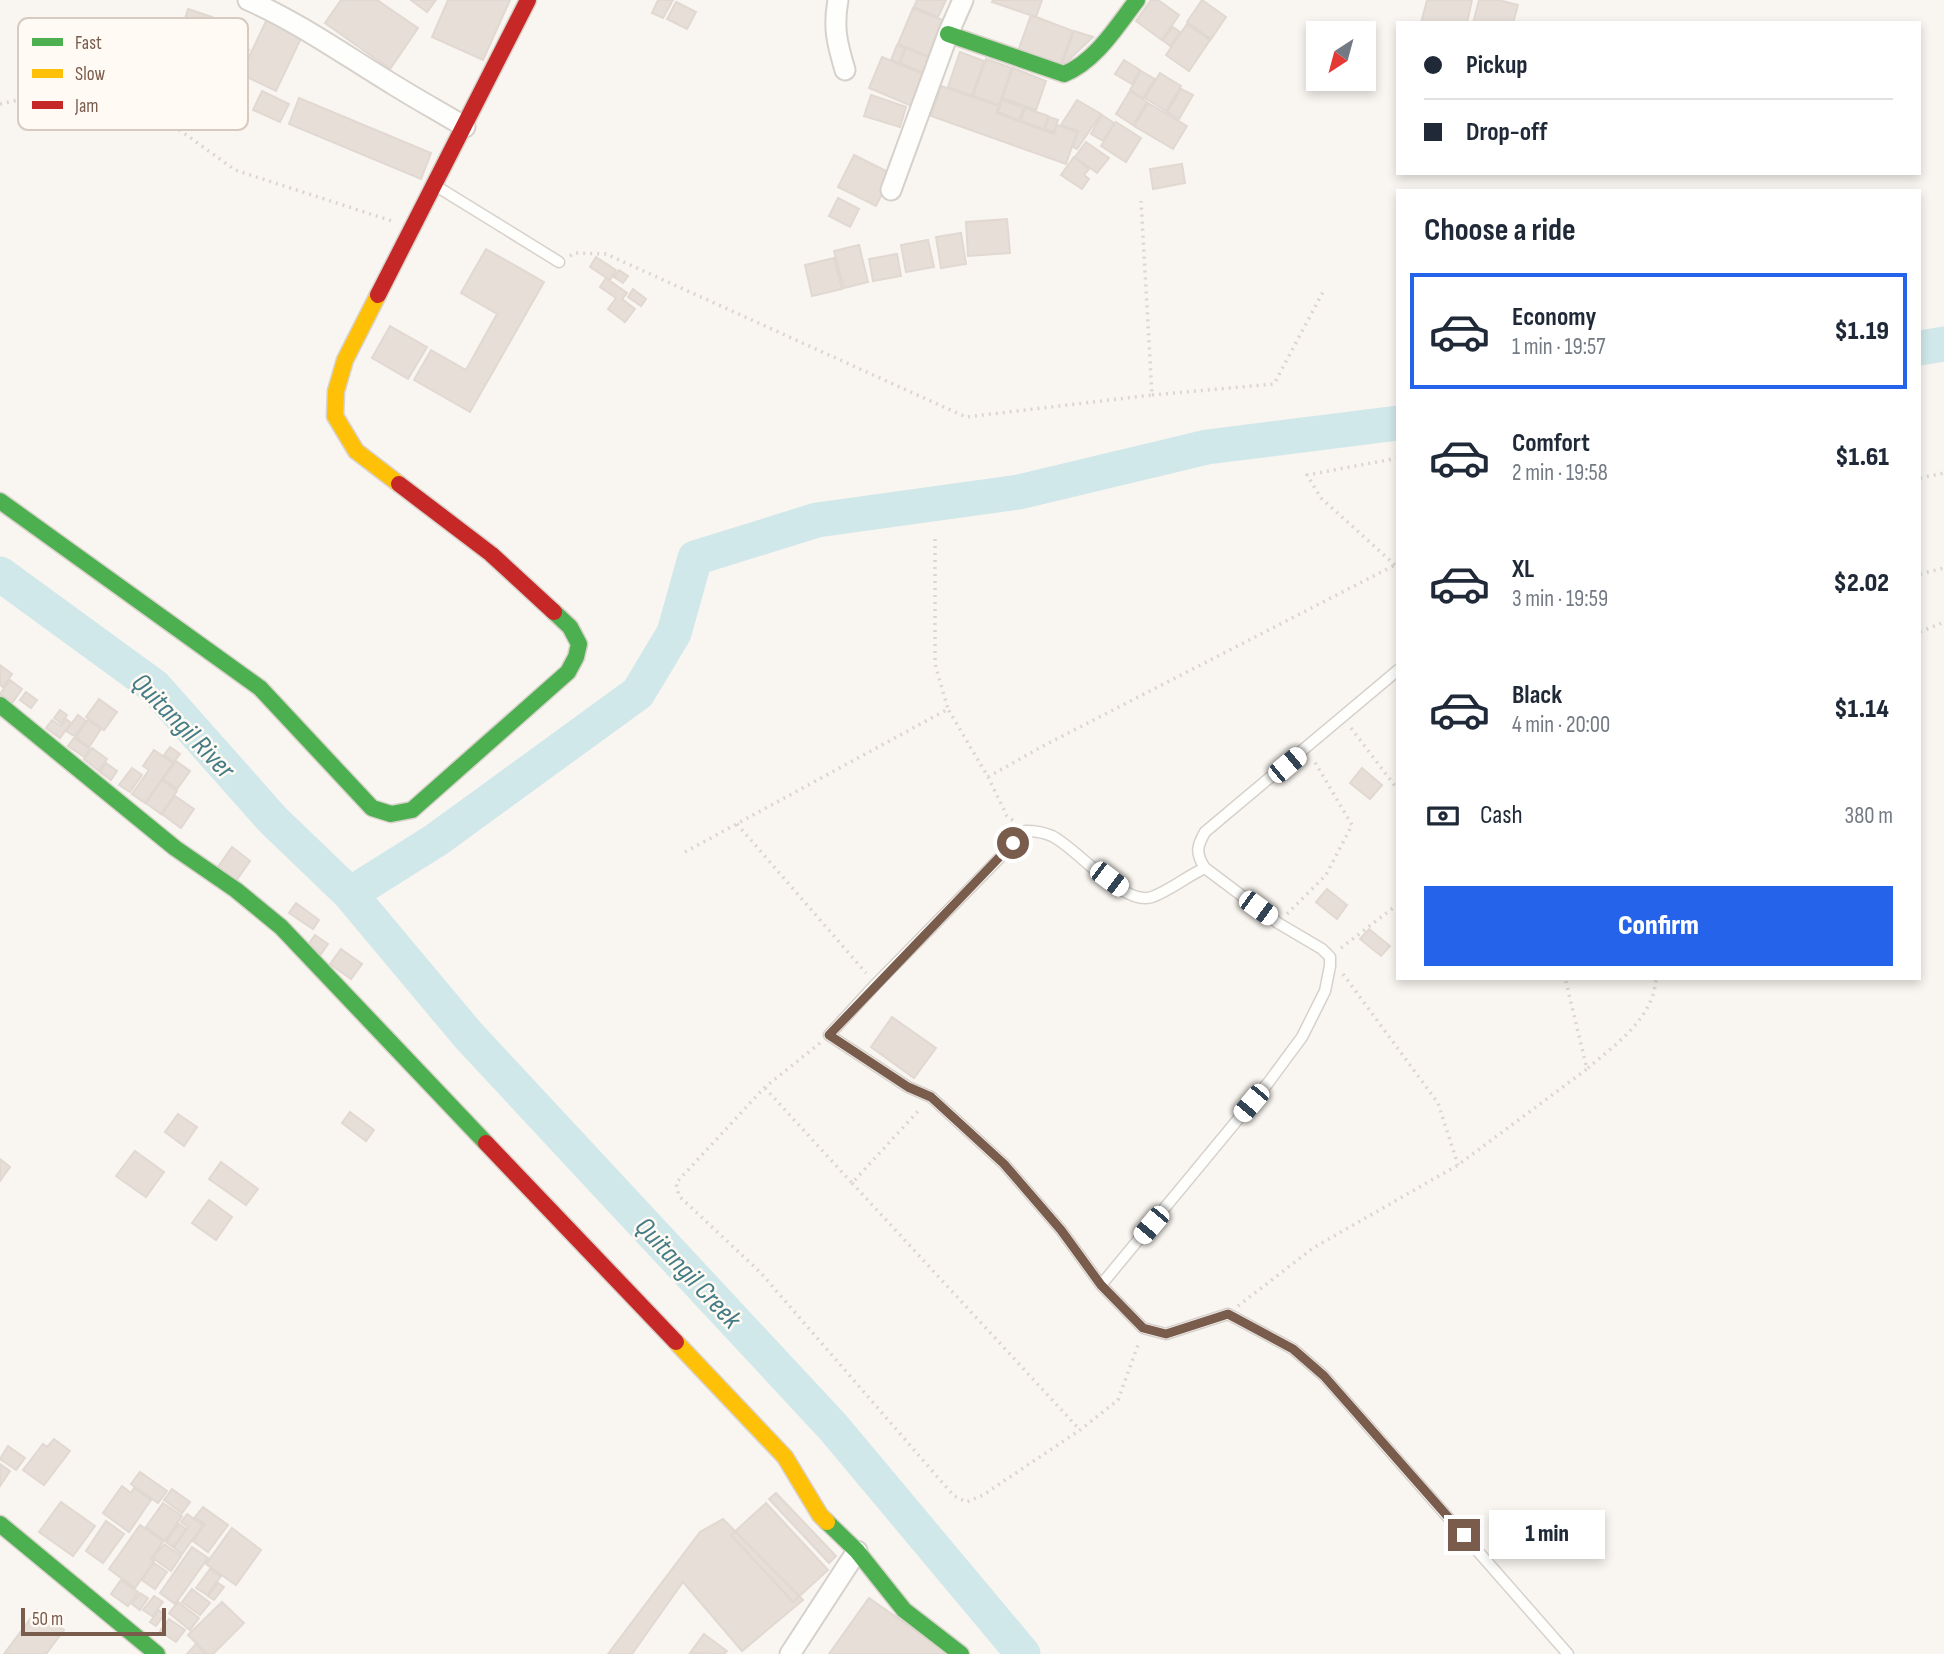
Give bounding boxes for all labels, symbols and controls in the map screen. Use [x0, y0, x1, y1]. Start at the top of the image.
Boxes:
legend [18, 18, 248, 130]
north arrow [1306, 21, 1376, 91]
map controls [1306, 21, 1376, 91]
text: Fast [75, 32, 102, 55]
text: Pickup [1466, 50, 1528, 81]
text: Slow [75, 63, 105, 86]
text: Jam [74, 95, 98, 118]
text: Drop-off [1466, 117, 1547, 148]
text: Choose a ride [1424, 211, 1576, 250]
icon: car [1428, 300, 1491, 363]
text: Economy [1512, 302, 1596, 333]
text: $1.19 [1834, 316, 1889, 347]
text: 1 min · 19:57 [1512, 333, 1605, 361]
icon: car [1428, 426, 1491, 489]
text: Comfort [1512, 428, 1590, 459]
text: $1.61 [1835, 442, 1889, 473]
text: 2 min · 19:58 [1512, 459, 1608, 487]
icon: car [1428, 552, 1491, 615]
text: XL [1512, 554, 1534, 585]
text: $2.02 [1834, 568, 1889, 599]
text: 3 min · 19:59 [1512, 585, 1608, 613]
water label: Quitangil River [124, 666, 242, 787]
icon: car [1428, 678, 1491, 741]
text: Black [1512, 680, 1562, 711]
text: $1.14 [1834, 694, 1889, 725]
text: 4 min · 20:00 [1512, 711, 1610, 739]
car [1265, 743, 1310, 787]
icon: cash [1424, 797, 1462, 835]
text: Cash [1480, 800, 1523, 831]
text: 380 m [1845, 802, 1893, 830]
route start [997, 827, 1029, 859]
car [1086, 858, 1133, 900]
button: Confirm [1424, 886, 1893, 966]
car [1235, 887, 1282, 929]
car [1230, 1080, 1273, 1126]
car [1130, 1202, 1173, 1248]
water label: Quitangil Creek [628, 1210, 749, 1337]
callout: 1 min [1488, 1510, 1604, 1560]
route end [1448, 1519, 1480, 1551]
text: 1 min [1525, 1520, 1569, 1548]
scale bar [21, 1605, 166, 1637]
text: 50 m [32, 1608, 63, 1631]

